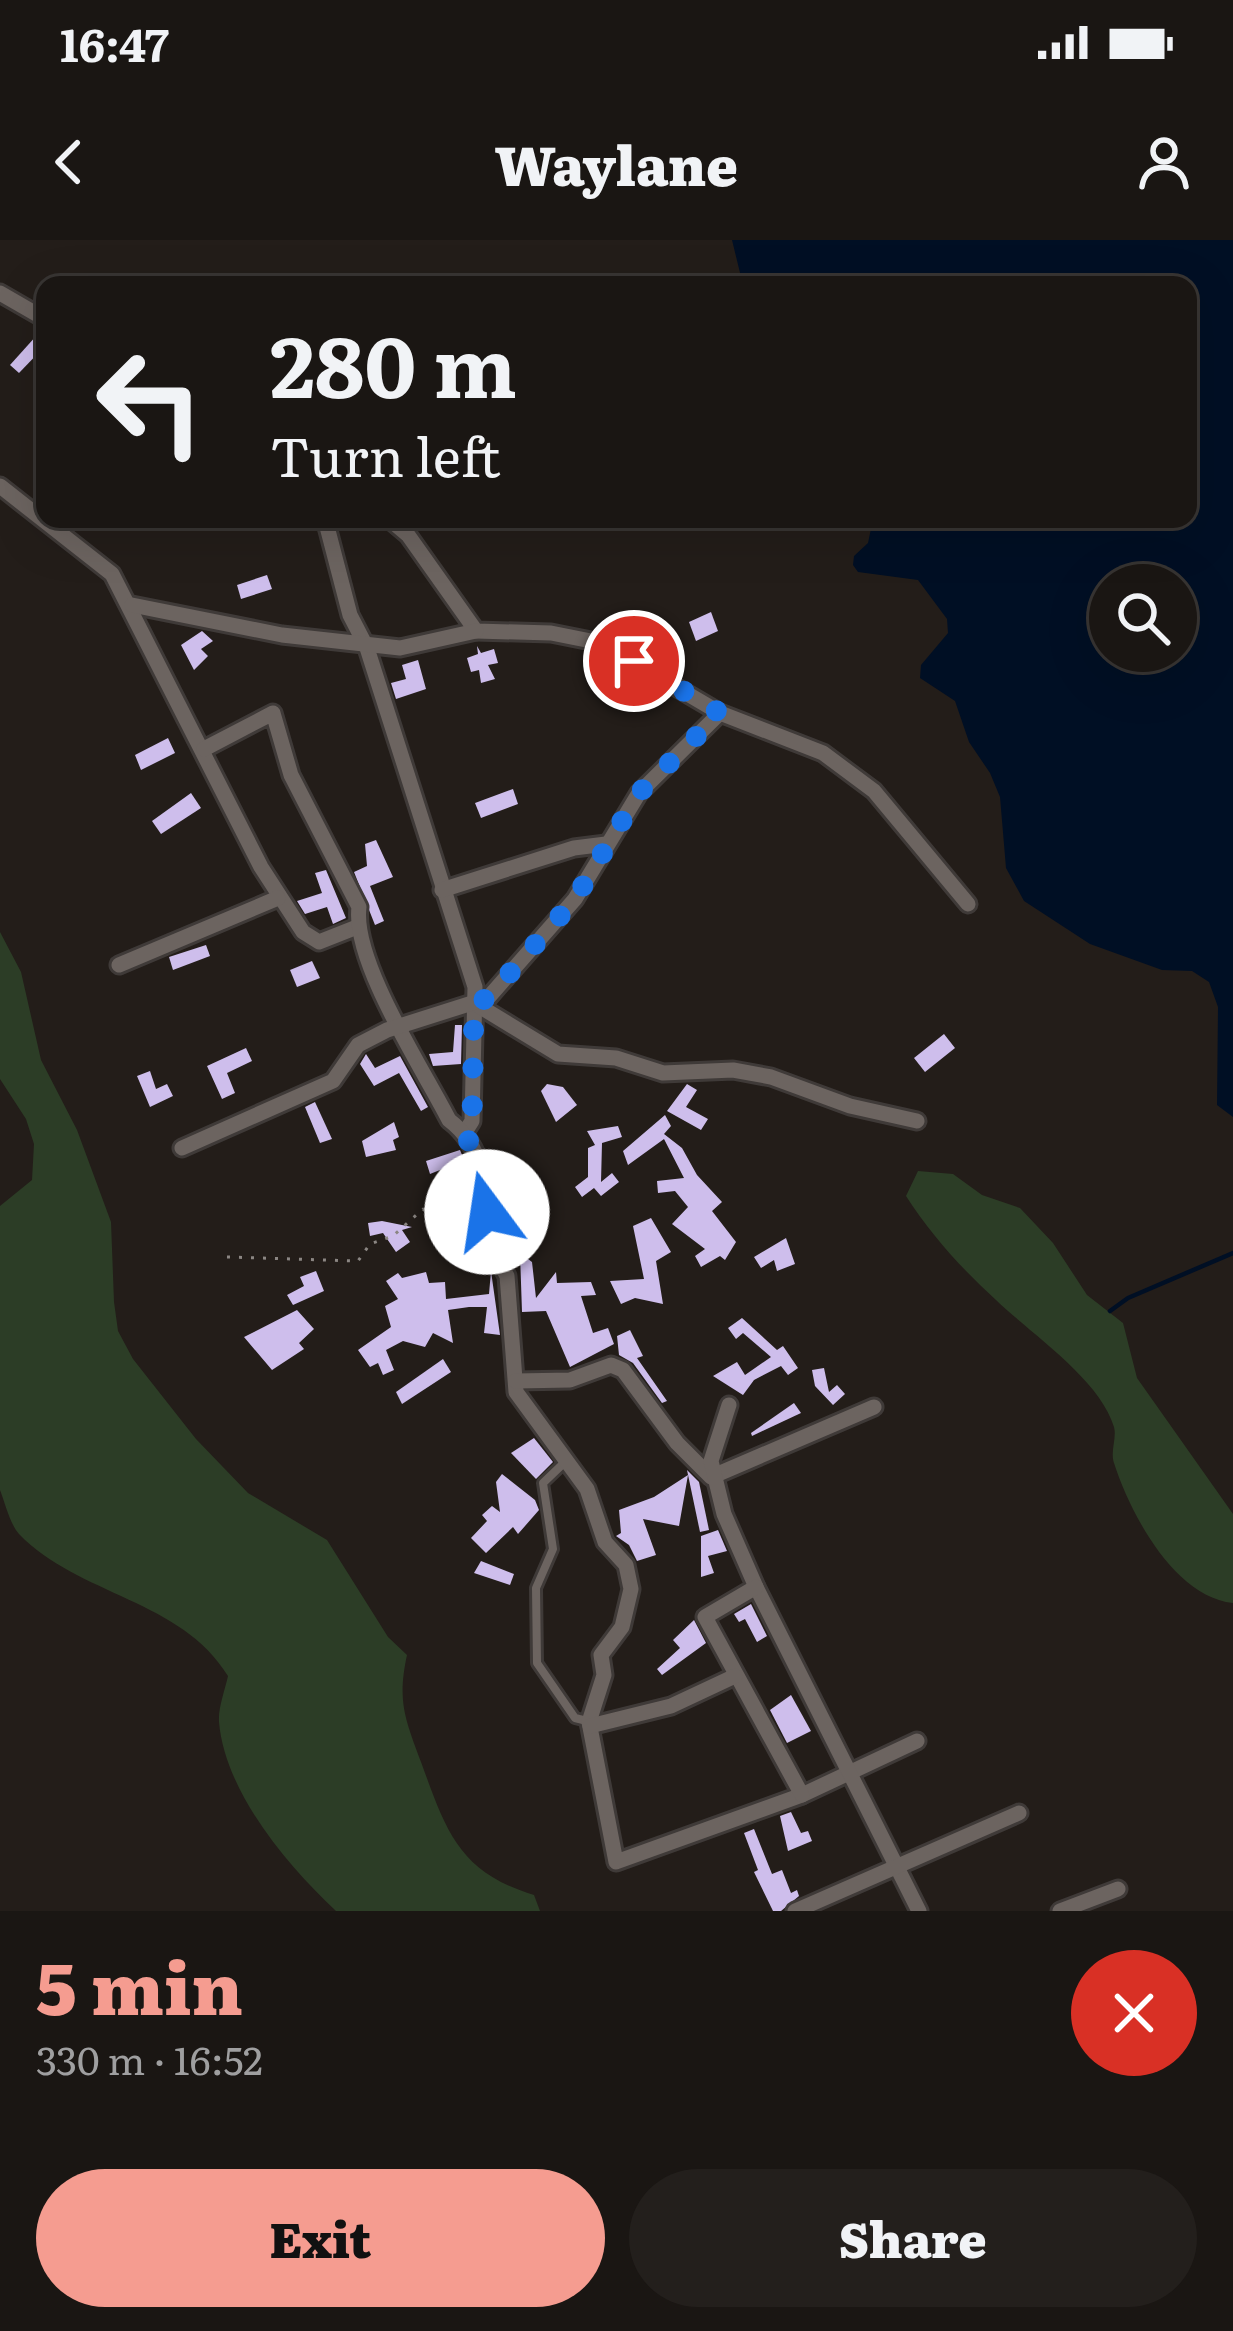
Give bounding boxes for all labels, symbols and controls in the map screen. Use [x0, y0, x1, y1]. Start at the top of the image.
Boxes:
text: 16:47 [60, 9, 169, 76]
text: Waylane [495, 122, 738, 203]
icon: back [36, 129, 102, 195]
icon: person [1131, 129, 1197, 195]
text: 280 m [270, 299, 517, 424]
icon: left [72, 324, 228, 480]
text: Turn left [270, 413, 501, 494]
map controls [1089, 564, 1197, 672]
button: search [1089, 564, 1197, 672]
pin [583, 610, 685, 712]
icon: arrive [601, 628, 667, 694]
position arrow [424, 1149, 550, 1275]
text: 5 min [36, 1930, 243, 2037]
button: close [1071, 1950, 1197, 2076]
text: 330 m · 16:52 [36, 2029, 263, 2087]
button: Exit [36, 2169, 605, 2307]
button: Share [629, 2169, 1197, 2307]

